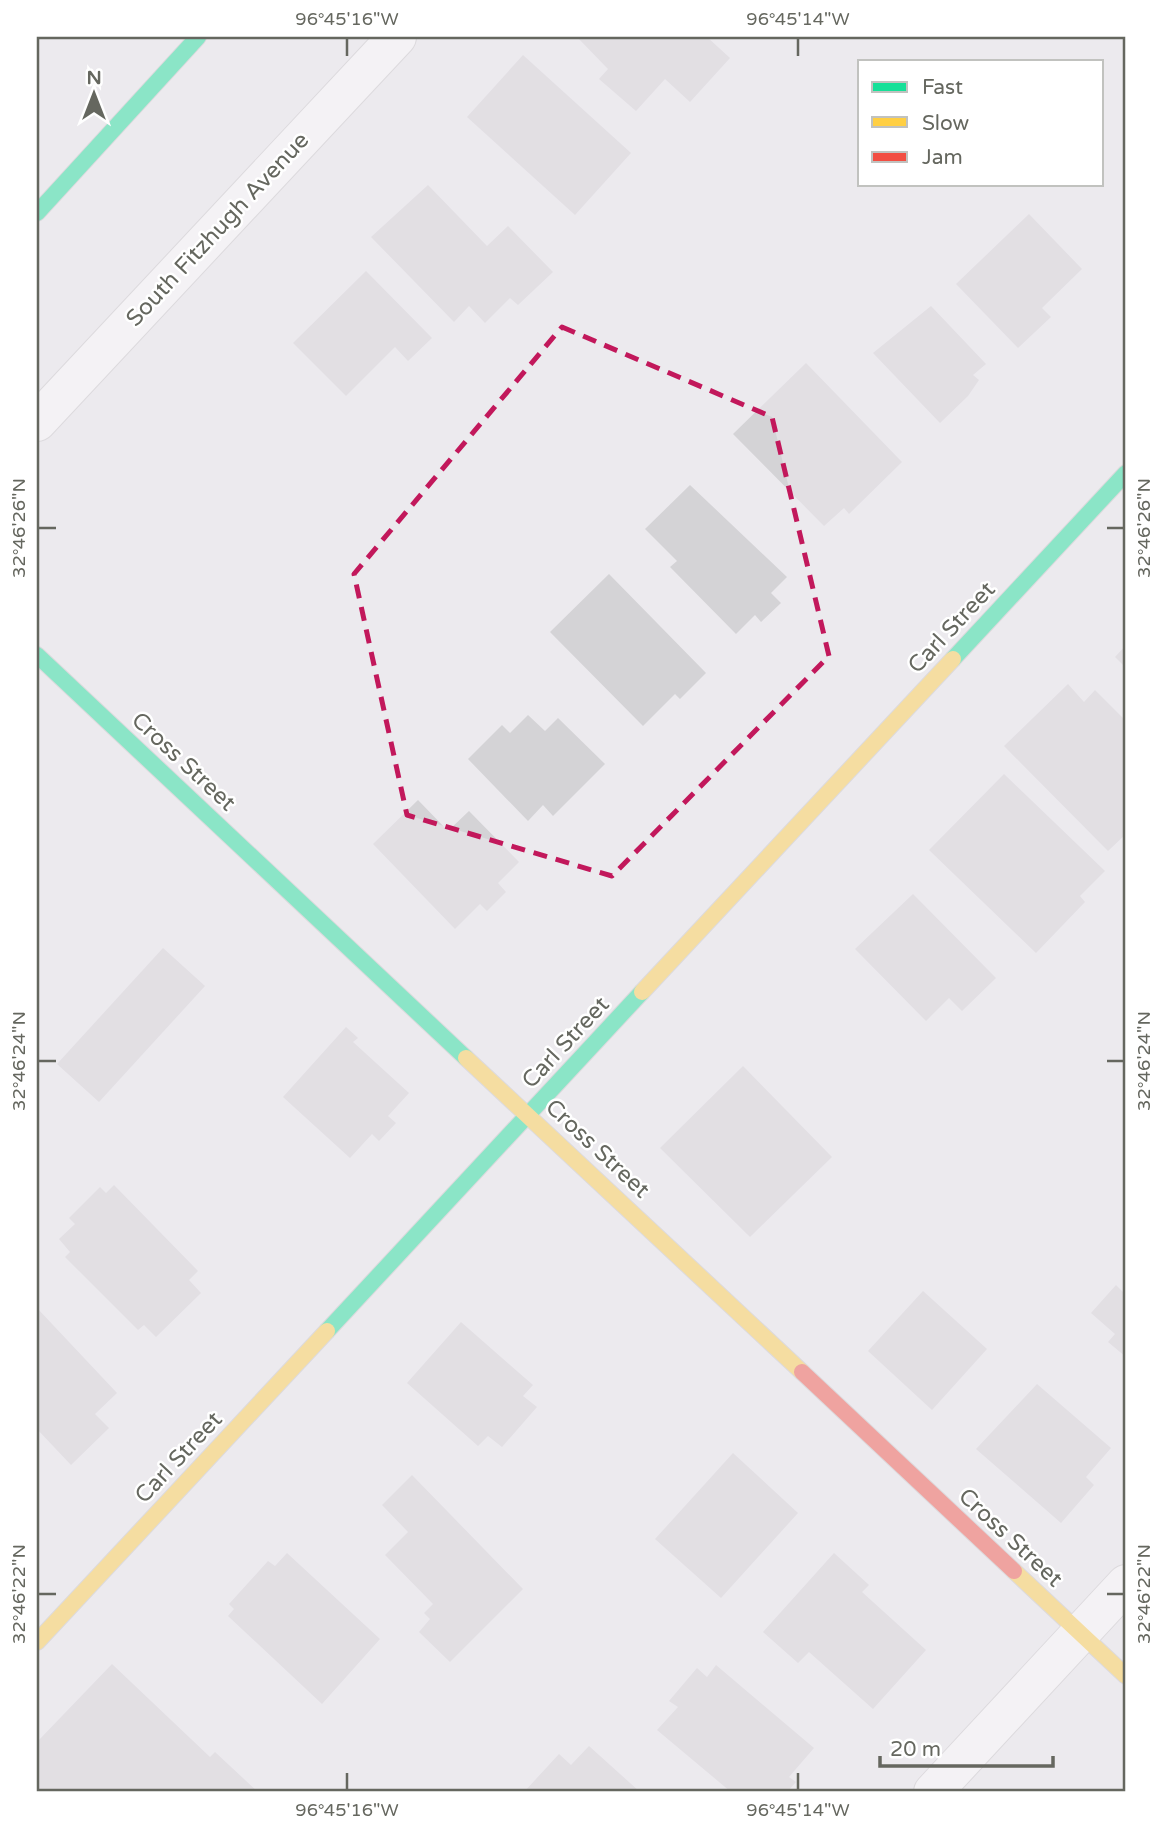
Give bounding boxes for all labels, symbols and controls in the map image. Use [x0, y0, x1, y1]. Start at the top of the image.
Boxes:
text: 96°45'16"W [295, 8, 399, 30]
text: 96°45'14"W [746, 8, 850, 30]
north arrow [60, 60, 130, 130]
legend [858, 60, 1104, 186]
text: N [86, 67, 102, 89]
text: Fast [922, 75, 963, 100]
text: Slow [922, 111, 970, 136]
street label: South Fitzhugh Avenue [120, 127, 315, 333]
text: Jam [922, 145, 963, 170]
text: 32°46'26"N [8, 478, 30, 578]
text: 32°46'26"N [1133, 478, 1155, 578]
street label: Carl Street [902, 576, 1001, 679]
street label: Cross Street [125, 706, 241, 817]
street label: Carl Street [516, 991, 615, 1094]
text: 32°46'24"N [8, 1011, 30, 1111]
text: 32°46'24"N [1133, 1011, 1155, 1111]
street label: Cross Street [539, 1093, 655, 1204]
street label: Carl Street [129, 1406, 228, 1509]
street label: Cross Street [952, 1482, 1068, 1593]
text: 32°46'22"N [8, 1544, 30, 1644]
text: 32°46'22"N [1133, 1544, 1155, 1644]
scale bar [880, 1724, 1053, 1768]
text: 20 m [890, 1737, 941, 1762]
text: 96°45'16"W [295, 1799, 399, 1821]
text: 96°45'14"W [746, 1799, 850, 1821]

